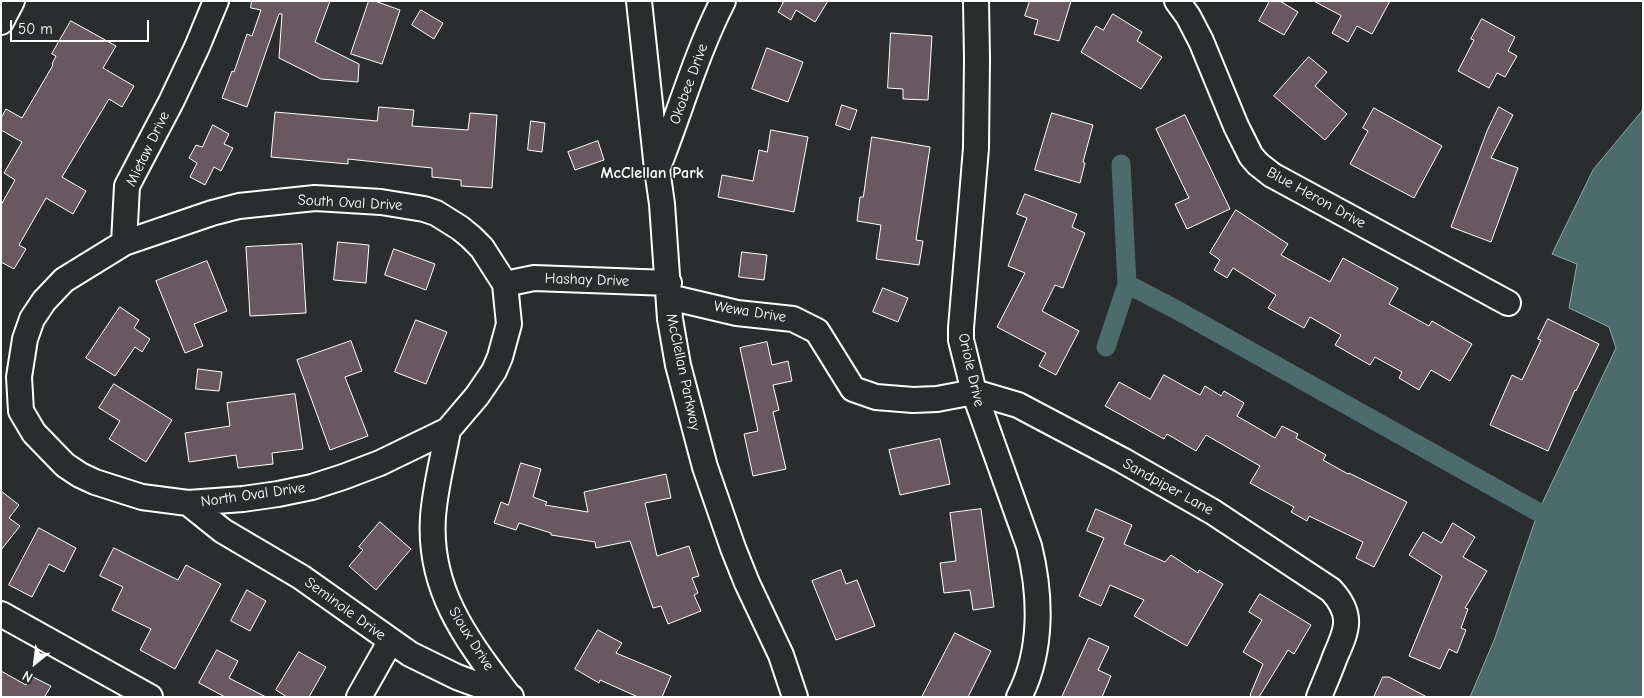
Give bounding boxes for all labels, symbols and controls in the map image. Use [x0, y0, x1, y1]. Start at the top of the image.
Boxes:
scale bar [12, 10, 151, 42]
text: 50 m [18, 20, 53, 38]
street label: Okobee Drive [666, 41, 712, 127]
street label: Mietaw Drive [122, 108, 174, 190]
district label: McClellan Park [601, 163, 703, 183]
street label: Blue Heron Drive [1263, 163, 1369, 233]
street label: South Oval Drive [297, 191, 403, 215]
street label: Hashay Drive [544, 270, 630, 290]
street label: Wewa Drive [712, 297, 788, 327]
street label: McClellan Parkway [662, 312, 704, 432]
street label: Oriole Drive [954, 331, 988, 409]
street label: Sandpiper Lane [1120, 455, 1216, 519]
street label: North Oval Drive [200, 479, 306, 511]
street label: Seminole Drive [301, 574, 389, 644]
street label: Sioux Drive [444, 604, 498, 674]
north arrow [10, 638, 60, 688]
text: N [19, 667, 36, 686]

